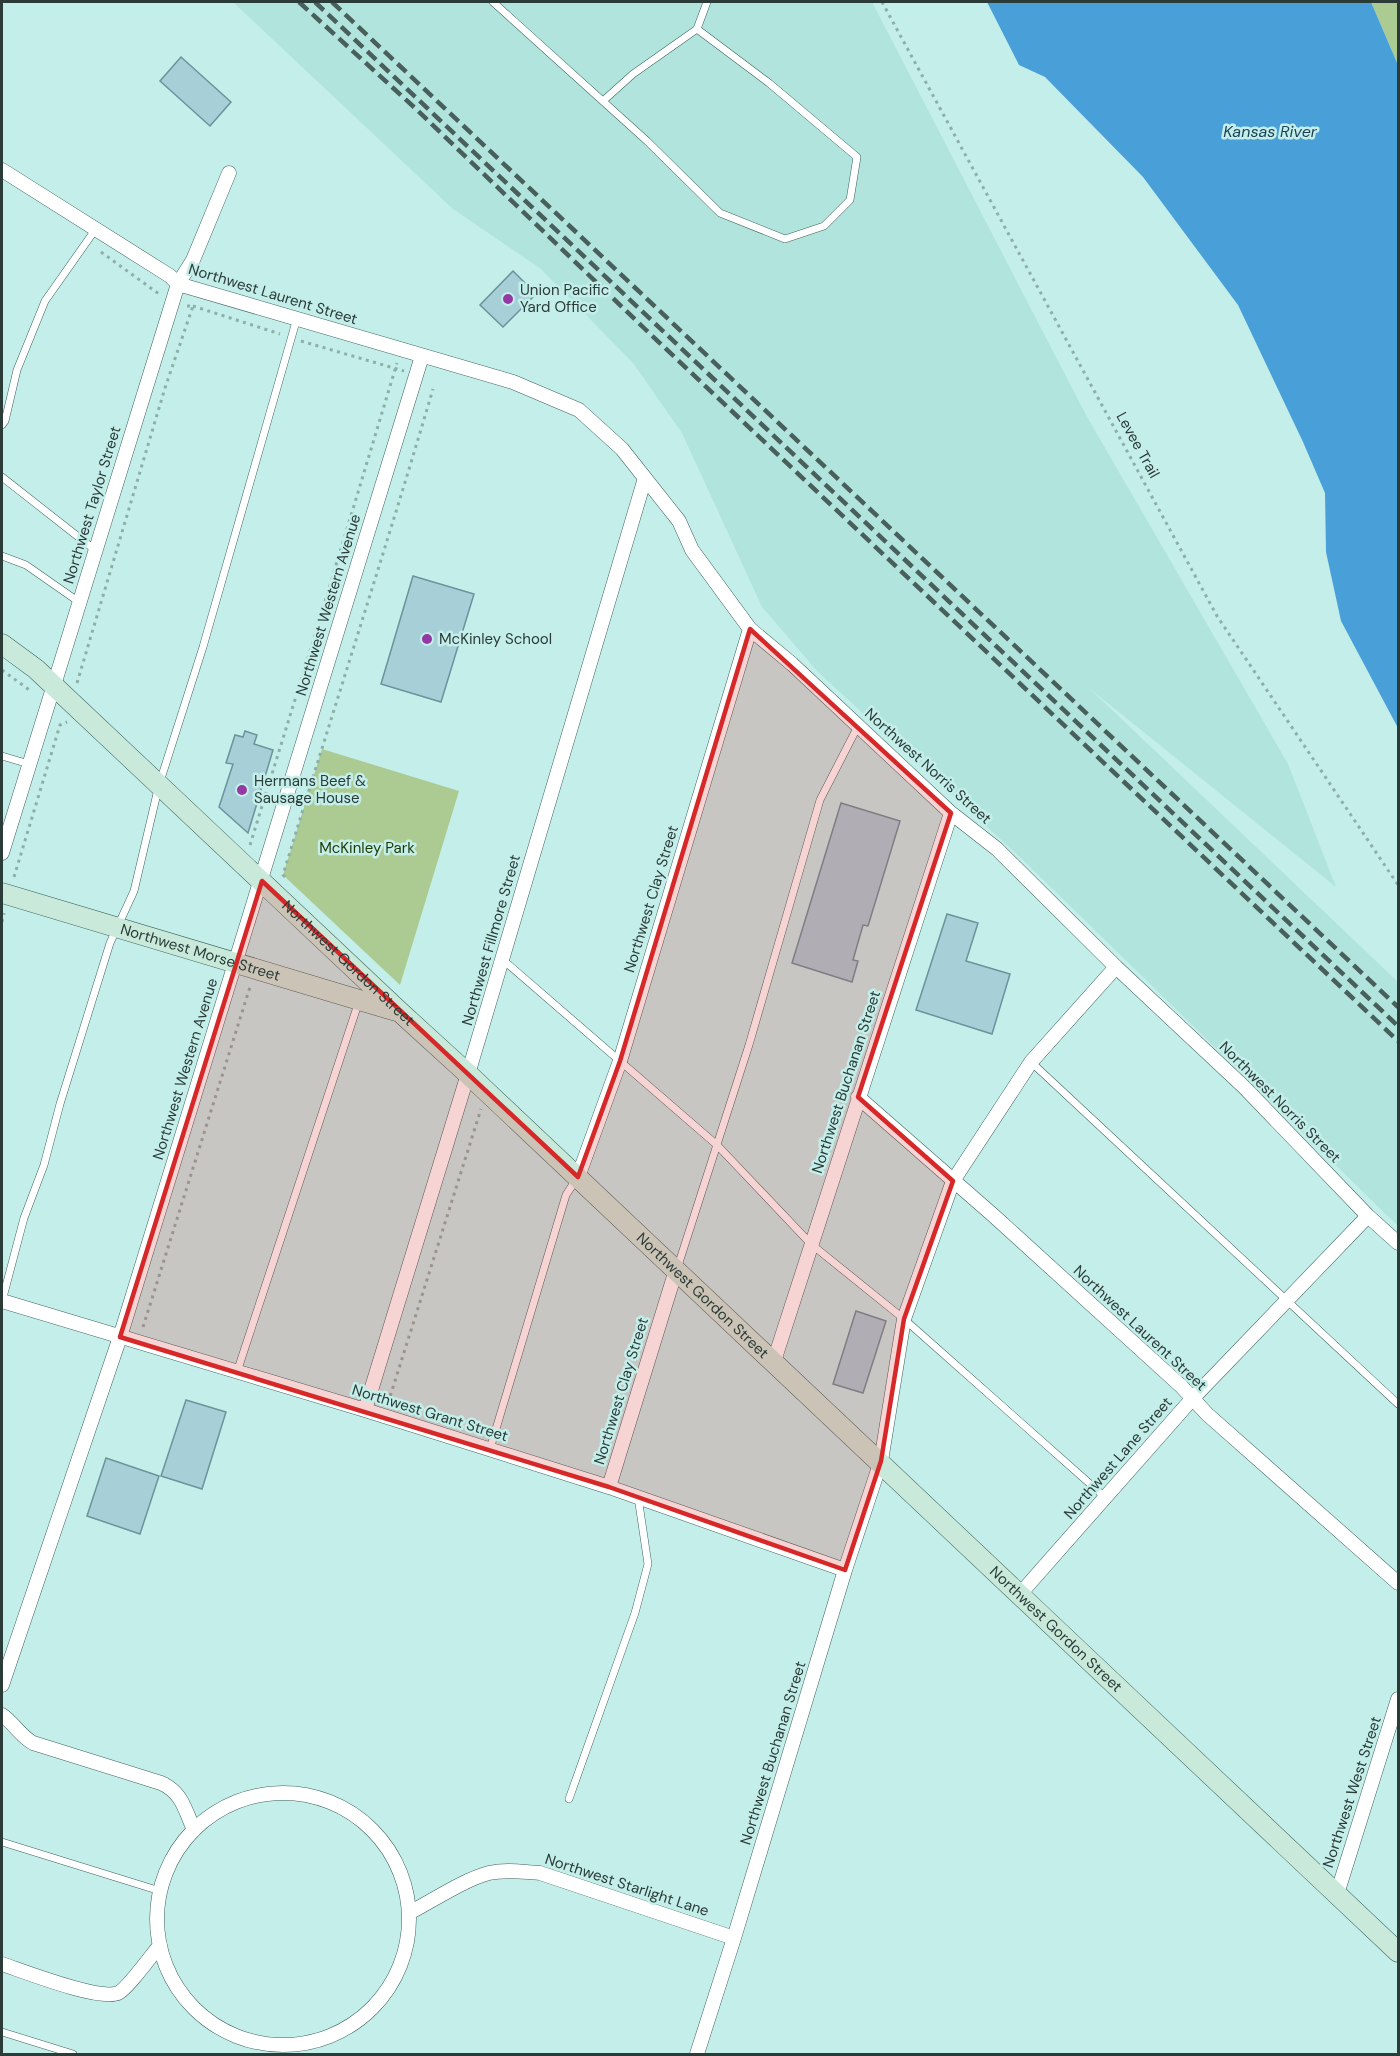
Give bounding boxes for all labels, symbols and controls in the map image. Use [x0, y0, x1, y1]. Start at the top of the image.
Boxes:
water label: Kansas River [1223, 121, 1318, 142]
street label: Northwest Laurent Street [186, 259, 360, 329]
place label: Union Pacific Yard Office [520, 280, 609, 317]
marker: Union Pacific Yard Office [501, 292, 515, 306]
street label: Levee Trail [1112, 408, 1164, 482]
street label: Northwest Taylor Street [58, 424, 126, 586]
street label: Northwest Western Avenue [291, 512, 365, 698]
place label: McKinley School [439, 629, 552, 649]
marker: McKinley School [420, 632, 434, 646]
street label: Northwest Norris Street [860, 704, 996, 828]
place label: Hermans Beef & Sausage House [254, 771, 366, 808]
marker: Hermans Beef & Sausage House [235, 783, 249, 797]
street label: Northwest Clay Street [619, 823, 683, 975]
park label: McKinley Park [319, 838, 415, 858]
street label: Northwest Fillmore Street [457, 852, 525, 1028]
street label: Northwest Gordon Street [277, 896, 419, 1030]
street label: Northwest Morse Street [118, 919, 283, 986]
street label: Northwest Western Avenue [148, 976, 222, 1162]
street label: Northwest Buchanan Street [807, 988, 885, 1176]
street label: Northwest Norris Street [1215, 1037, 1345, 1167]
street label: Northwest Gordon Street [632, 1228, 773, 1363]
street label: Northwest Laurent Street [1069, 1261, 1211, 1395]
street label: Northwest Clay Street [589, 1315, 653, 1467]
street label: Northwest Grant Street [350, 1380, 511, 1446]
street label: Northwest Lane Street [1059, 1393, 1177, 1523]
street label: Northwest Gordon Street [985, 1562, 1127, 1697]
street label: Northwest Buchanan Street [736, 1659, 811, 1847]
street label: Northwest West Street [1318, 1714, 1386, 1870]
street label: Northwest Starlight Lane [542, 1849, 712, 1921]

